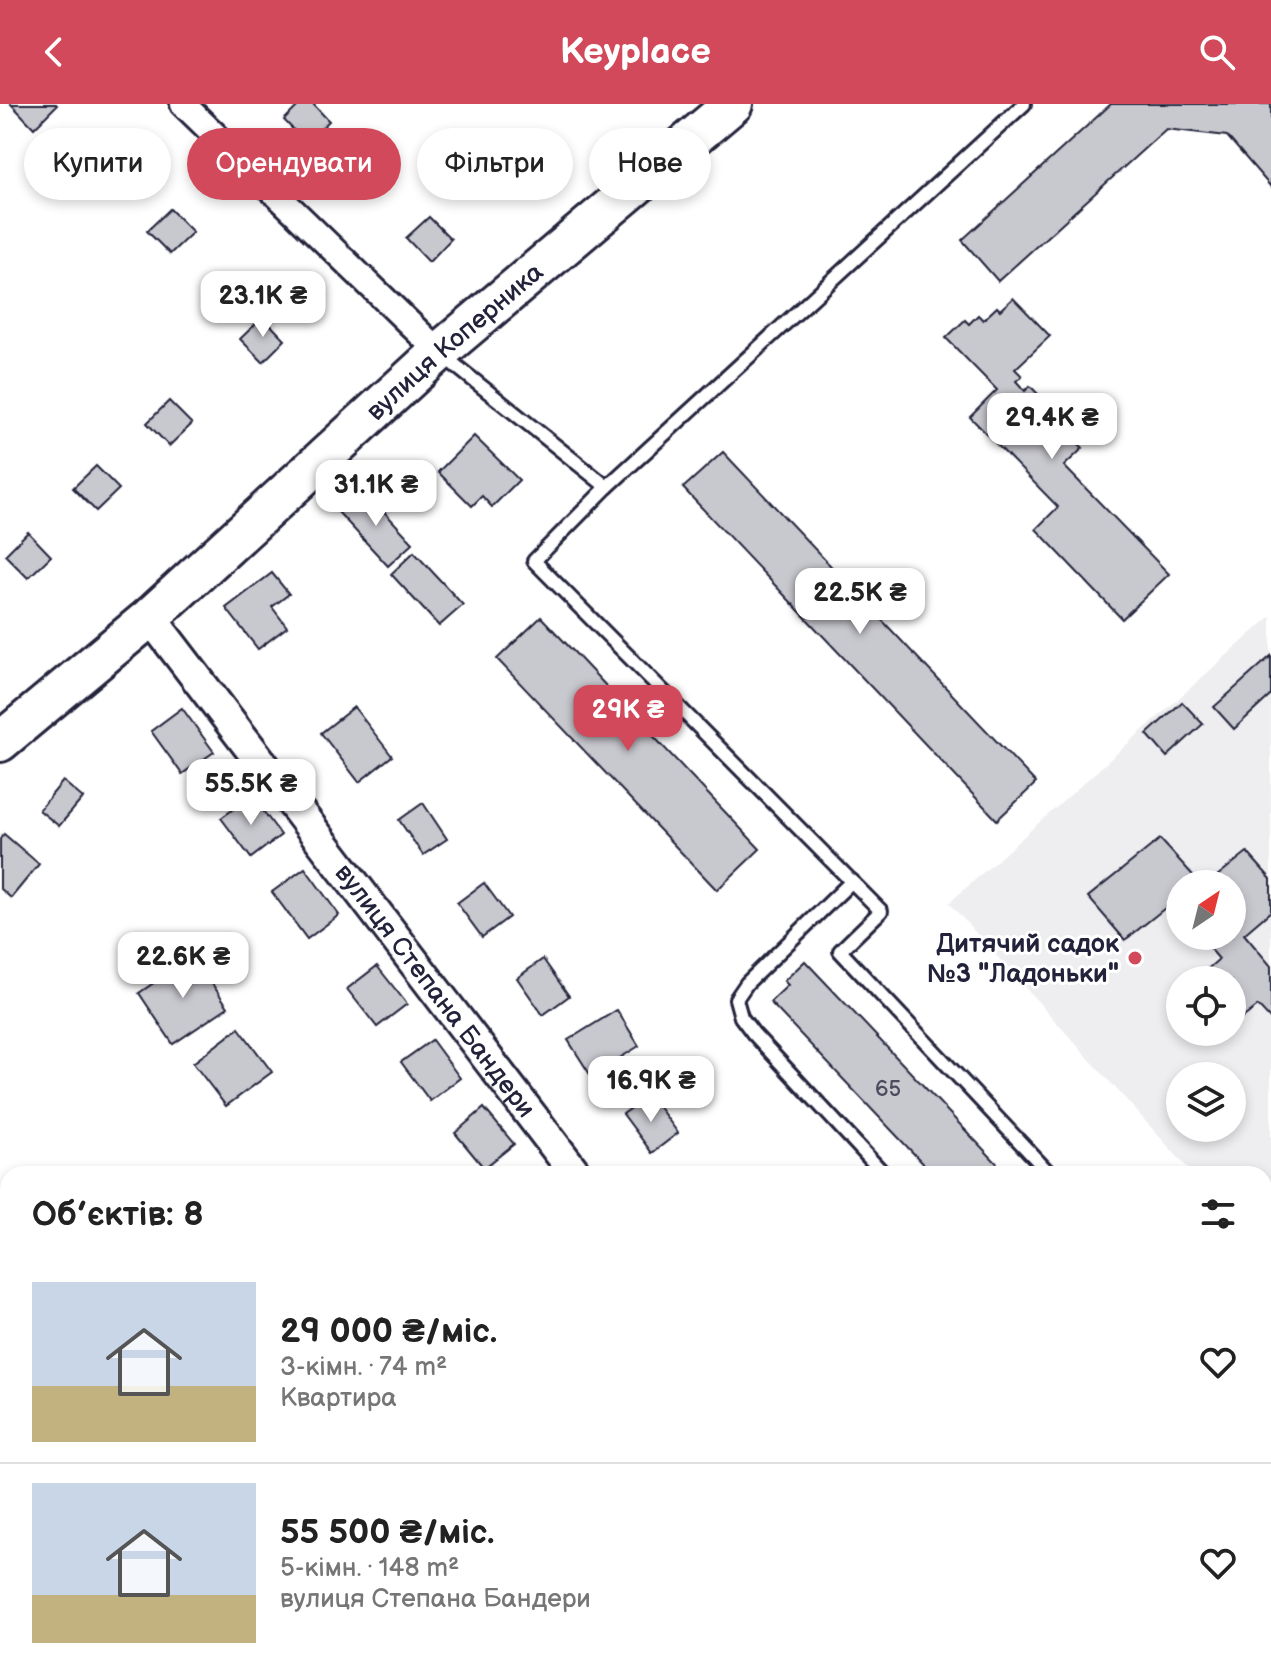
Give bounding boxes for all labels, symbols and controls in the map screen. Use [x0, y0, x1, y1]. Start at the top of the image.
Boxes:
icon: back [32, 30, 76, 74]
icon: search [1195, 30, 1239, 74]
text: Keyplace [560, 31, 711, 74]
chip: Купити [24, 128, 171, 200]
chip: Орендувати [187, 128, 401, 200]
chip: Фільтри [417, 128, 573, 200]
chip: Нове [589, 128, 711, 200]
street label: вулиця Коперника [361, 257, 550, 428]
pin: 23.1K ₴ [189, 271, 337, 339]
text: 23.1K ₴ [219, 281, 307, 312]
pin: 29.4K ₴ [978, 393, 1126, 461]
text: 29.4K ₴ [1005, 403, 1099, 434]
pin: 31.1K ₴ [302, 460, 450, 528]
text: 31.1K ₴ [334, 470, 418, 501]
pin: 22.5K ₴ [786, 568, 934, 636]
text: 22.5K ₴ [813, 578, 907, 609]
pin: 29K ₴ [572, 685, 684, 753]
text: 29K ₴ [592, 695, 664, 726]
pin: 55.5K ₴ [177, 759, 325, 827]
text: 55.5K ₴ [205, 769, 297, 800]
street label: вулиця Степана Бандери [328, 858, 541, 1124]
north arrow [1166, 870, 1246, 950]
map controls [1166, 870, 1246, 1142]
place label: Дитячий садок №3 "Ладоньки" [927, 929, 1120, 990]
pin: 22.6K ₴ [109, 932, 257, 1000]
text: 22.6K ₴ [136, 942, 230, 973]
marker: Дитячий садок №3 "Ладоньки" [1126, 949, 1144, 967]
button: locate [1166, 966, 1246, 1046]
pin: 16.9K ₴ [577, 1056, 725, 1124]
button: layers [1166, 1062, 1246, 1142]
text: 16.9K ₴ [606, 1066, 696, 1097]
house number: 65 [875, 1076, 901, 1103]
icon: filters [1196, 1192, 1240, 1236]
text: Об’єктів: 8 [32, 1194, 204, 1235]
text: 29 000 ₴/міс. [280, 1311, 497, 1352]
icon: home [96, 1314, 192, 1410]
icon: heart [1196, 1340, 1240, 1384]
text: 3-кімн. · 74 m² [280, 1352, 447, 1383]
text: Квартира [280, 1383, 397, 1414]
text: 55 500 ₴/міс. [280, 1512, 495, 1553]
icon: home [96, 1515, 192, 1611]
icon: heart [1196, 1541, 1240, 1585]
text: 5-кімн. · 148 m² [280, 1553, 459, 1584]
text: вулиця Степана Бандери [280, 1584, 591, 1615]

